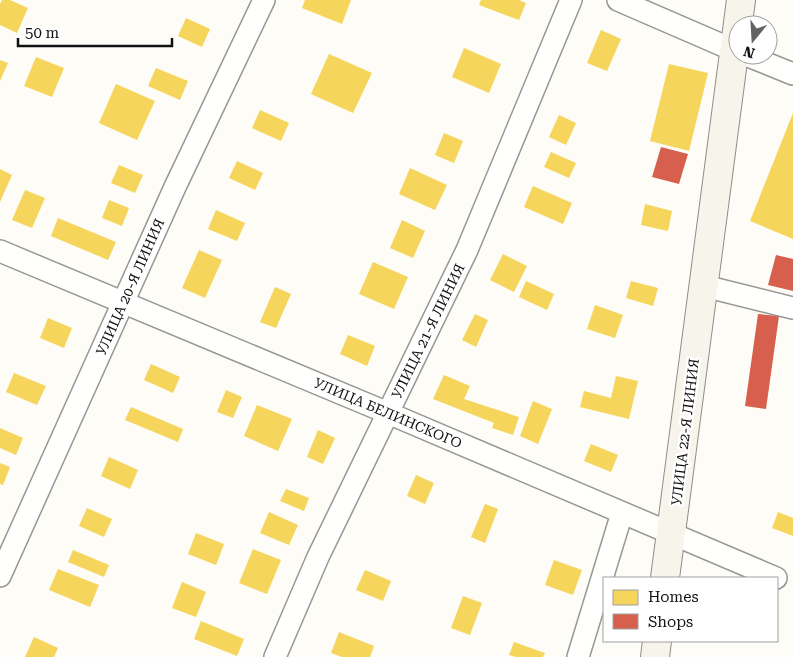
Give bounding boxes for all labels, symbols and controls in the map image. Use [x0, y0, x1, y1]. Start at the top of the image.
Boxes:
scale bar [18, 15, 171, 47]
north arrow [728, 15, 778, 65]
text: 50 m [25, 24, 60, 42]
text: N [741, 43, 757, 62]
street label: УЛИЦА 20-Я ЛИНИЯ [93, 216, 168, 358]
street label: УЛИЦА 21-Я ЛИНИЯ [388, 261, 468, 401]
street label: УЛИЦА 22-Я ЛИНИЯ [668, 357, 702, 506]
street label: УЛИЦА БЕЛИНСКОГО [312, 375, 464, 451]
legend [603, 577, 778, 642]
text: Homes [648, 588, 699, 606]
text: Shops [648, 613, 693, 631]

